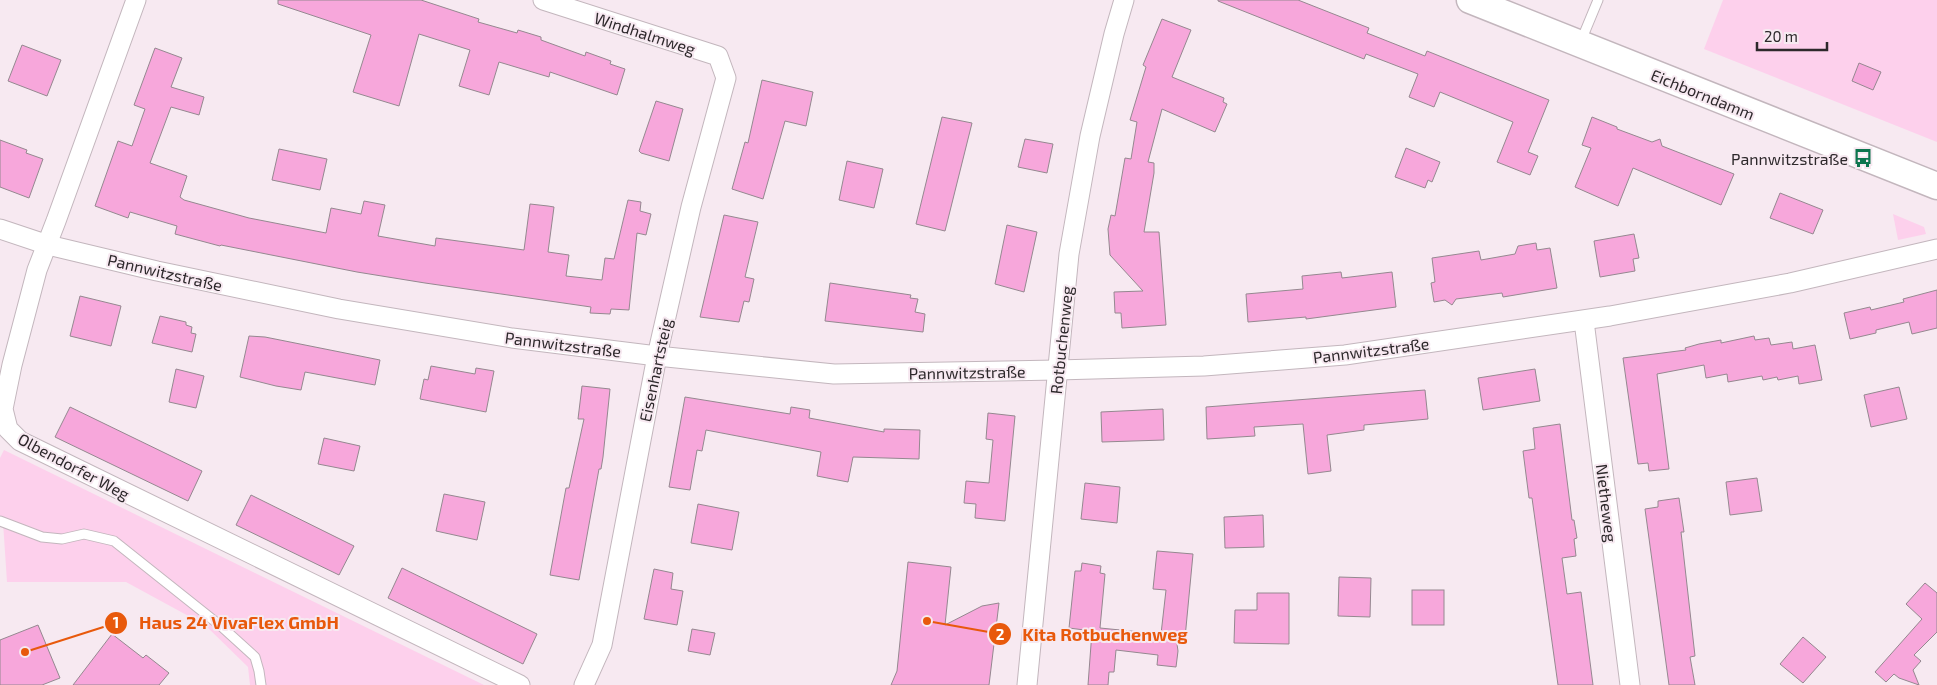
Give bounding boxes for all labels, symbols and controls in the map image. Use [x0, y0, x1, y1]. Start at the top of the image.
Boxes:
street label: Windhalmweg [592, 8, 698, 58]
scale bar [1757, 20, 1827, 52]
text: 20 m [1764, 27, 1798, 45]
street label: Eichborndamm [1648, 65, 1758, 123]
bus stop icon: Pannwitzstraße [1852, 147, 1874, 169]
place label: Pannwitzstraße [1731, 149, 1848, 168]
street label: Pannwitzstraße [106, 250, 224, 294]
street label: Rotbuchenweg [1046, 285, 1076, 395]
street label: Eisenhartsteig [635, 316, 675, 423]
street label: Pannwitzstraße [504, 327, 622, 361]
street label: Pannwitzstraße [1312, 333, 1430, 367]
street label: Pannwitzstraße [908, 361, 1026, 383]
street label: Olbendorfer Weg [15, 429, 133, 503]
street label: Nietheweg [1593, 463, 1621, 543]
callout: Haus 24 VivaFlex GmbH [104, 606, 349, 639]
text: Haus 24 VivaFlex GmbH [139, 611, 339, 633]
text: 1 [113, 613, 119, 631]
callout: Kita Rotbuchenweg [988, 618, 1198, 651]
text: Kita Rotbuchenweg [1022, 623, 1188, 645]
text: 2 [996, 625, 1005, 643]

